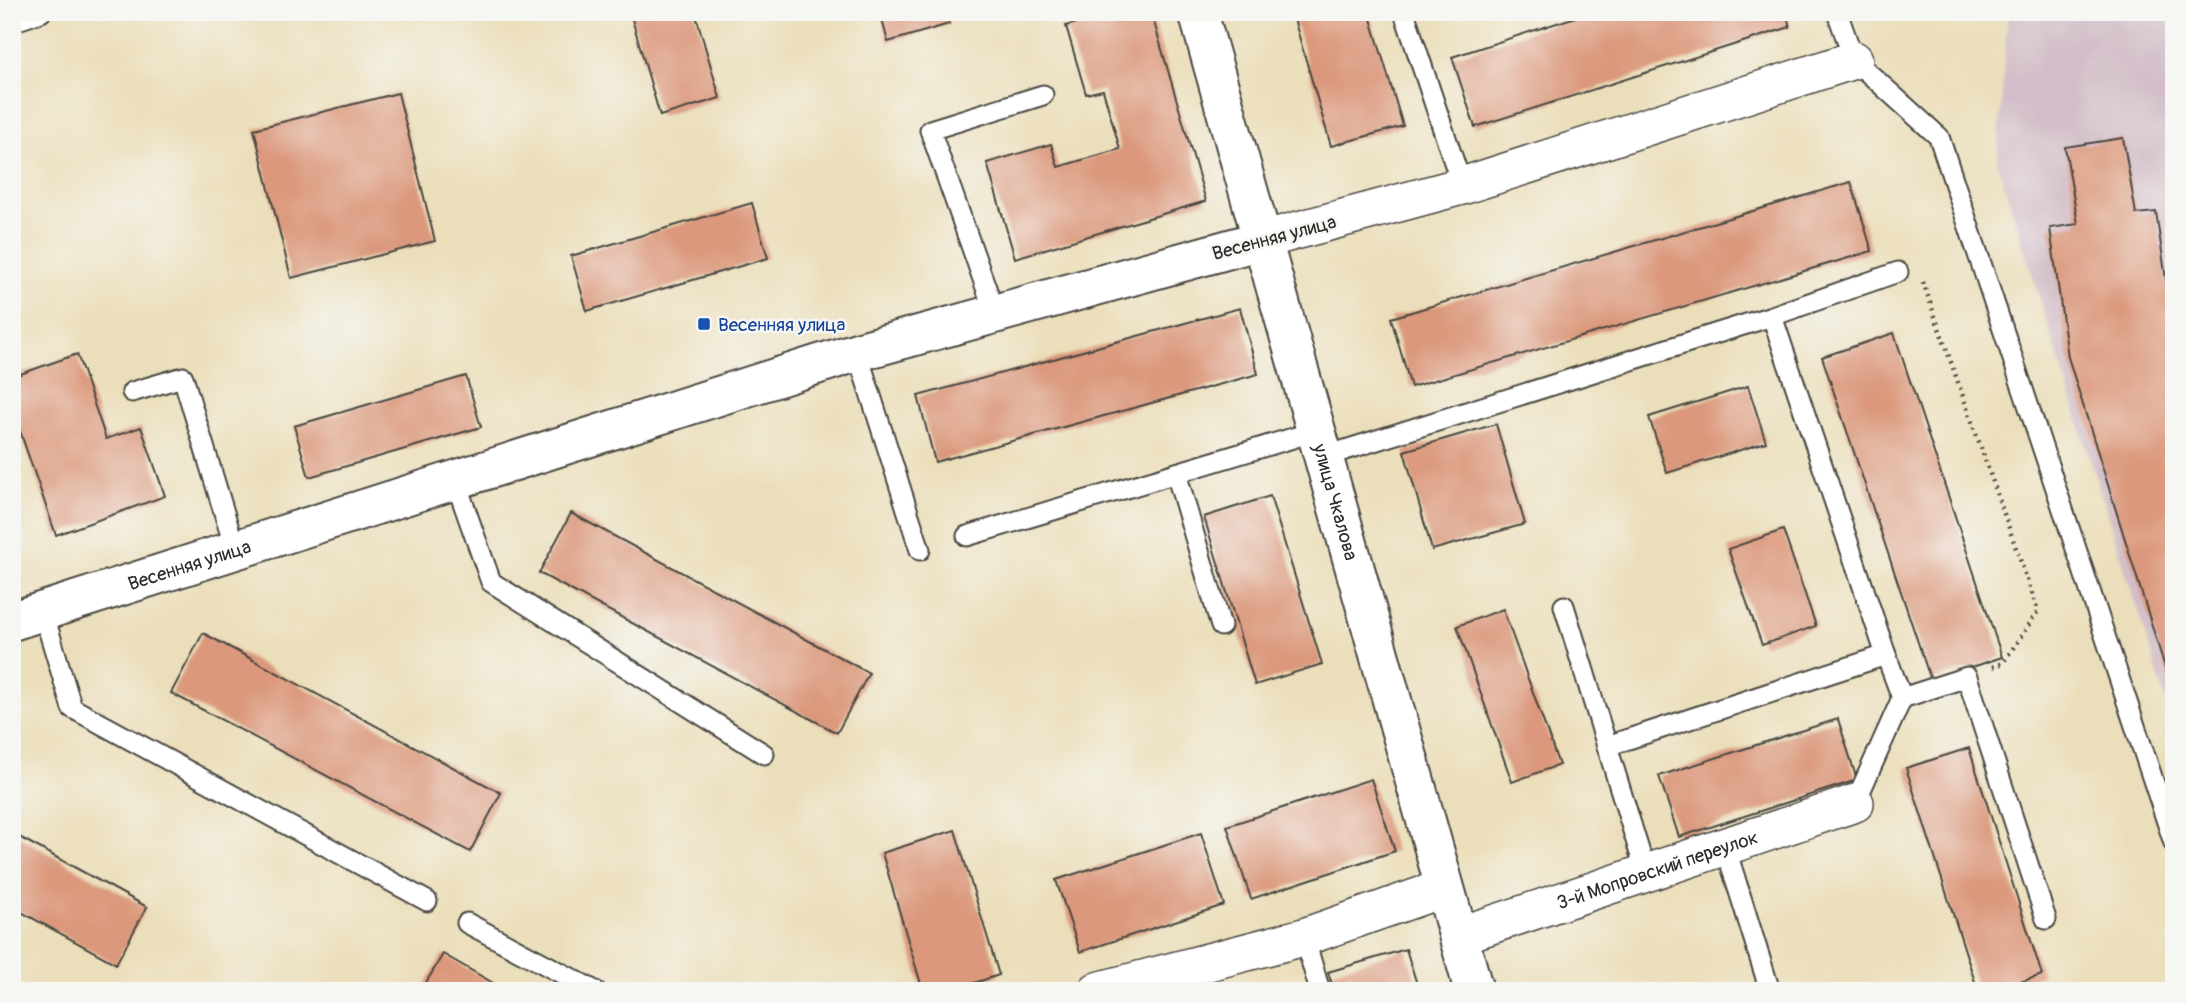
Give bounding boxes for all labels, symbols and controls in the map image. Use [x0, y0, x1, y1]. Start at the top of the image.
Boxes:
street label: Весенняя улица [1210, 210, 1339, 266]
place label: Весенняя улица [718, 313, 846, 337]
marker: Весенняя улица [696, 316, 712, 332]
street label: улица Чкалова [1307, 440, 1363, 563]
street label: Весенняя улица [125, 535, 254, 596]
street label: 3-й Мопровский переулок [1554, 825, 1761, 915]

